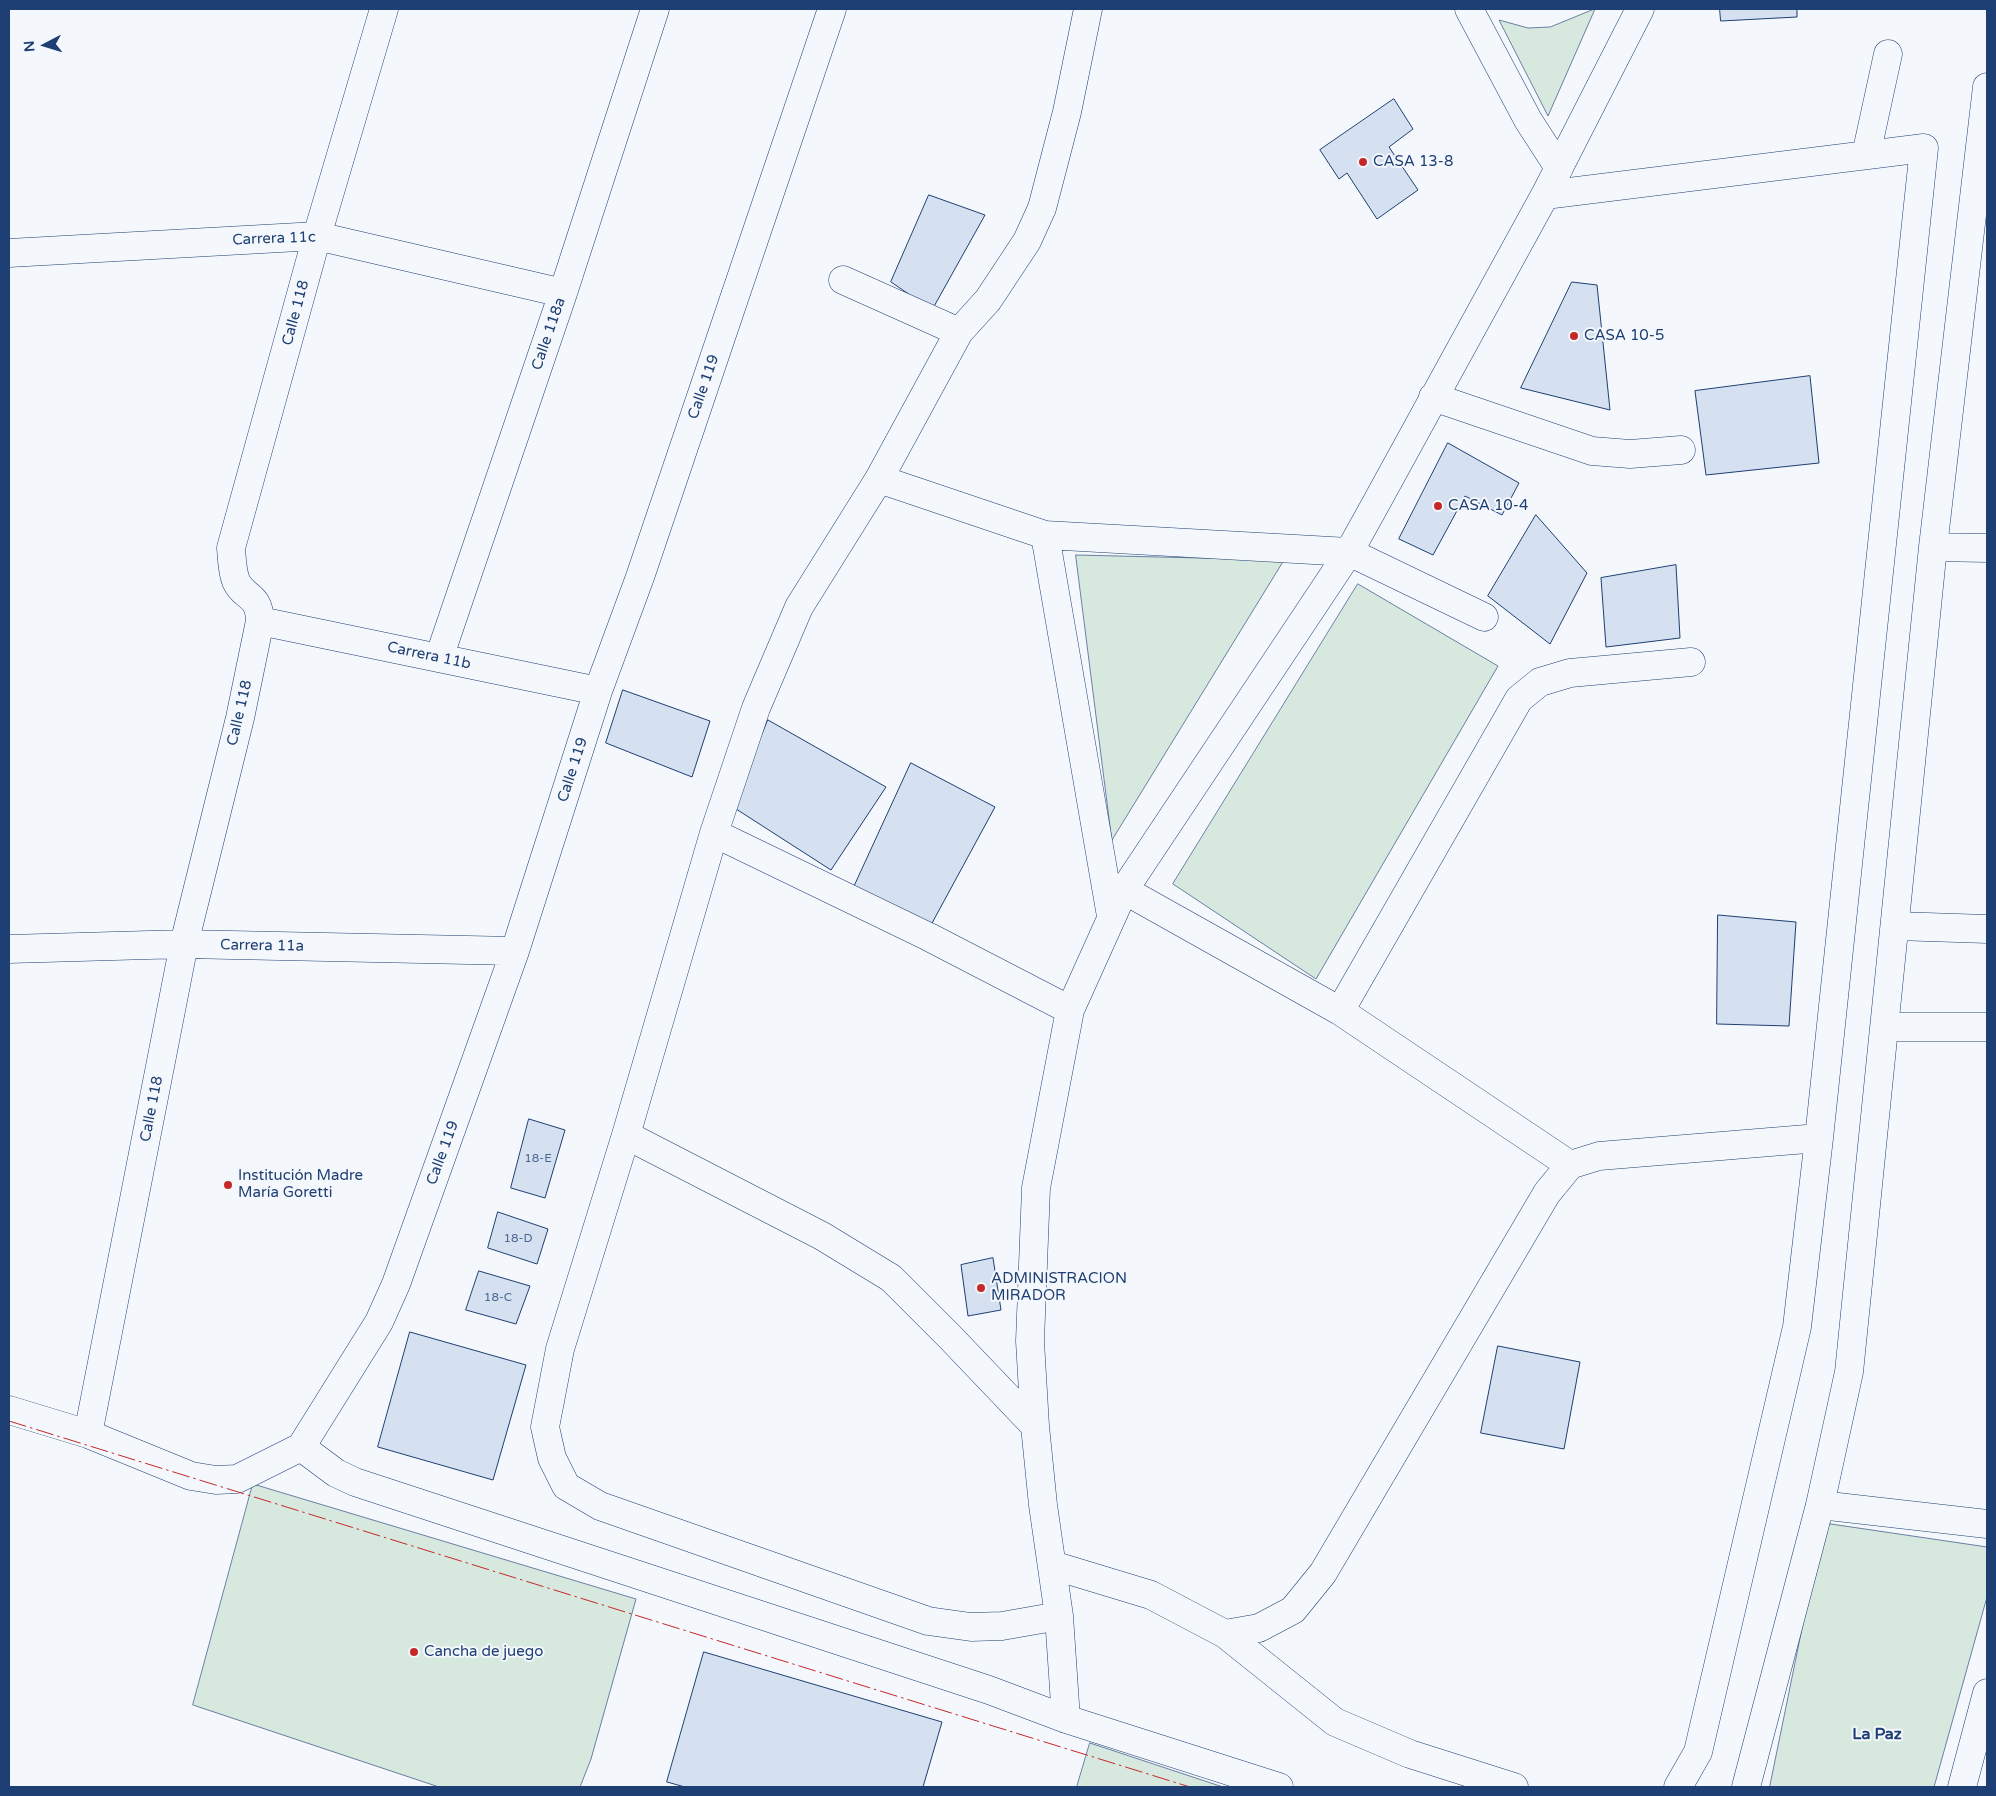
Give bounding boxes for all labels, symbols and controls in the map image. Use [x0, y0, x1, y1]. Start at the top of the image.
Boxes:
north arrow [20, 20, 70, 70]
text: N [21, 40, 39, 53]
place label: CASA 13-8 [1373, 153, 1453, 171]
marker: CASA 13-8 [1357, 156, 1369, 168]
street label: Carrera 11c [232, 229, 316, 249]
street label: Calle 118 [279, 278, 313, 348]
street label: Calle 118a [528, 295, 570, 373]
place label: CASA 10-5 [1584, 327, 1664, 345]
marker: CASA 10-5 [1568, 330, 1580, 342]
street label: Calle 119 [685, 352, 723, 422]
place label: CASA 10-4 [1448, 497, 1528, 515]
marker: CASA 10-4 [1432, 500, 1444, 512]
street label: Carrera 11b [386, 638, 472, 674]
street label: Calle 118 [224, 678, 256, 748]
street label: Calle 119 [554, 735, 592, 805]
street label: Carrera 11a [220, 936, 304, 956]
street label: Calle 118 [137, 1074, 167, 1144]
street label: Calle 119 [423, 1118, 463, 1188]
house number: 18-E [524, 1152, 552, 1166]
place label: Institución Madre María Goretti [238, 1167, 363, 1202]
marker: Institución Madre María Goretti [222, 1179, 234, 1191]
house number: 18-D [504, 1232, 532, 1246]
place label: ADMINISTRACION MIRADOR [991, 1270, 1127, 1305]
marker: ADMINISTRACION MIRADOR [975, 1282, 987, 1294]
house number: 18-C [484, 1291, 512, 1305]
place label: Cancha de juego [424, 1643, 543, 1661]
marker: Cancha de juego [408, 1646, 420, 1658]
district label: La Paz [1852, 1725, 1902, 1745]

